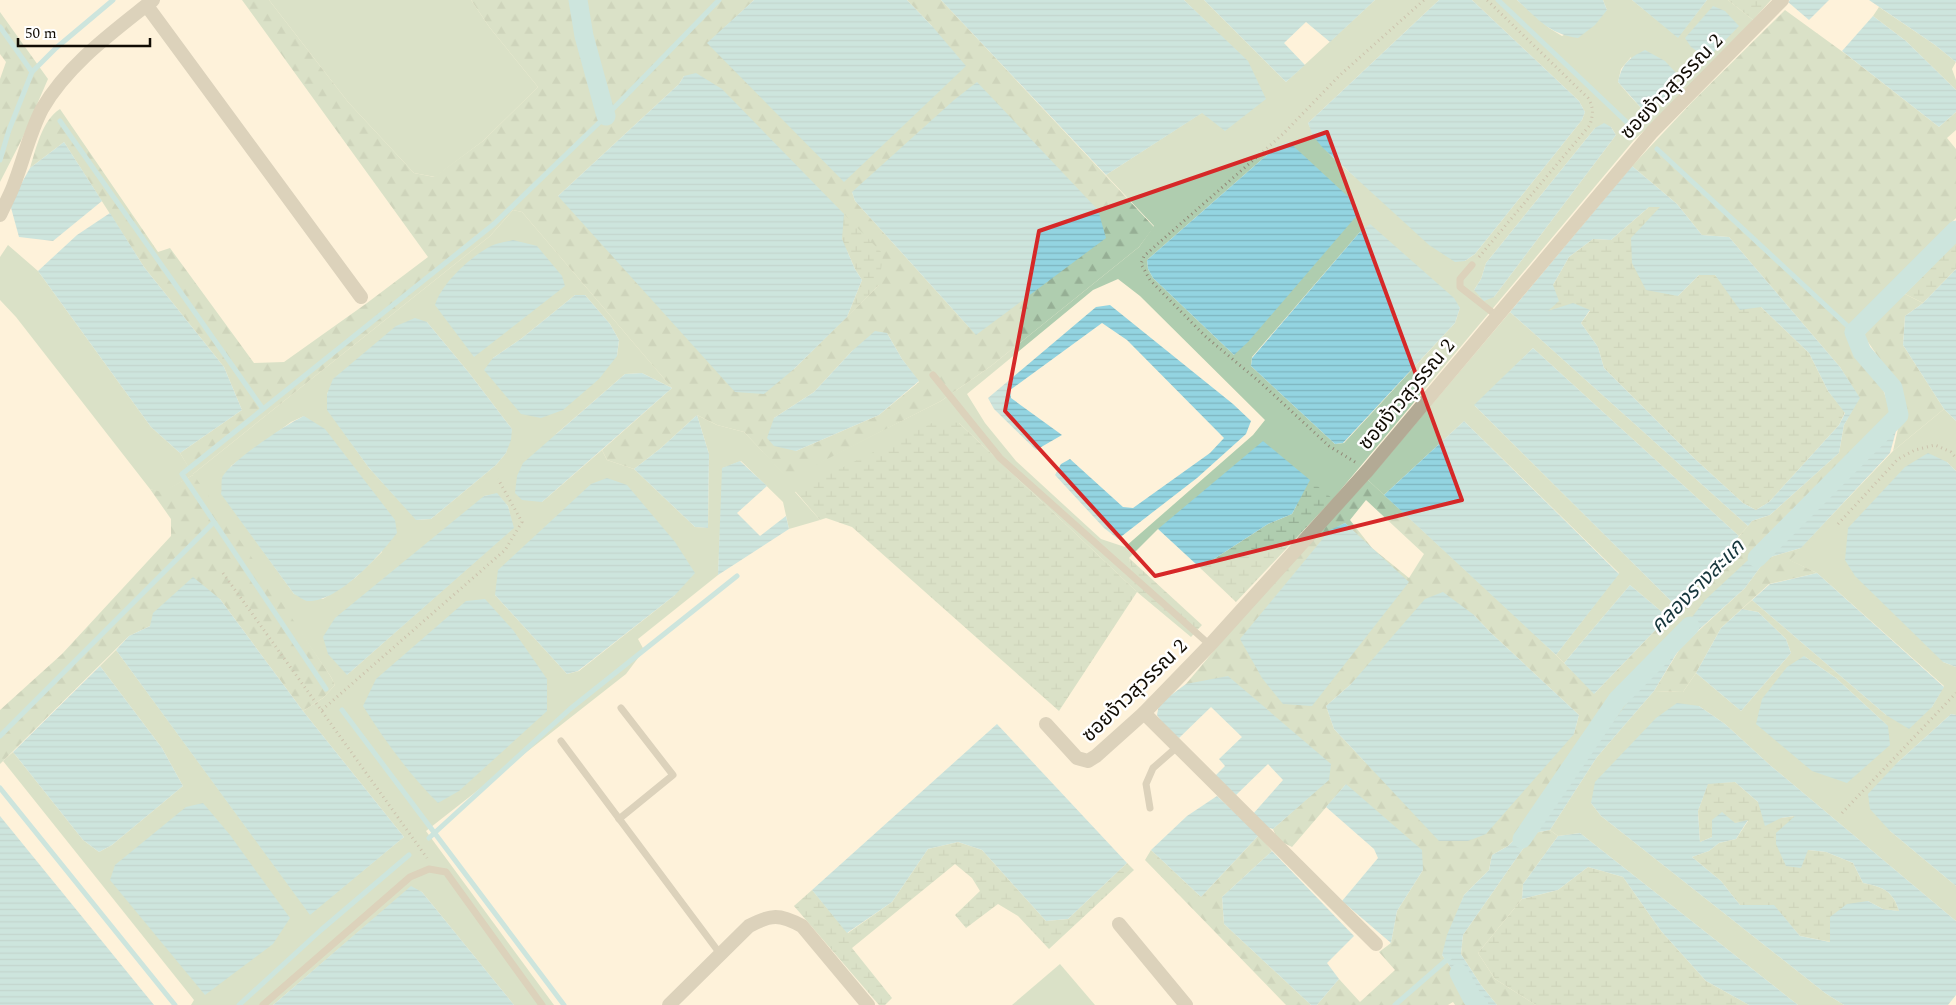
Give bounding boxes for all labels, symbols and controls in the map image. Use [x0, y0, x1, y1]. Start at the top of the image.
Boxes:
scale bar [18, 15, 150, 47]
text: 50 m [25, 22, 57, 45]
street label: ซอยง้าวสุวรรณ 2 [1613, 27, 1730, 146]
street label: ซอยง้าวสุวรรณ 2 [1351, 332, 1462, 457]
water label: คลองรางสะแก [1643, 531, 1753, 641]
street label: ซอยง้าวสุวรรณ 2 [1075, 632, 1194, 749]

